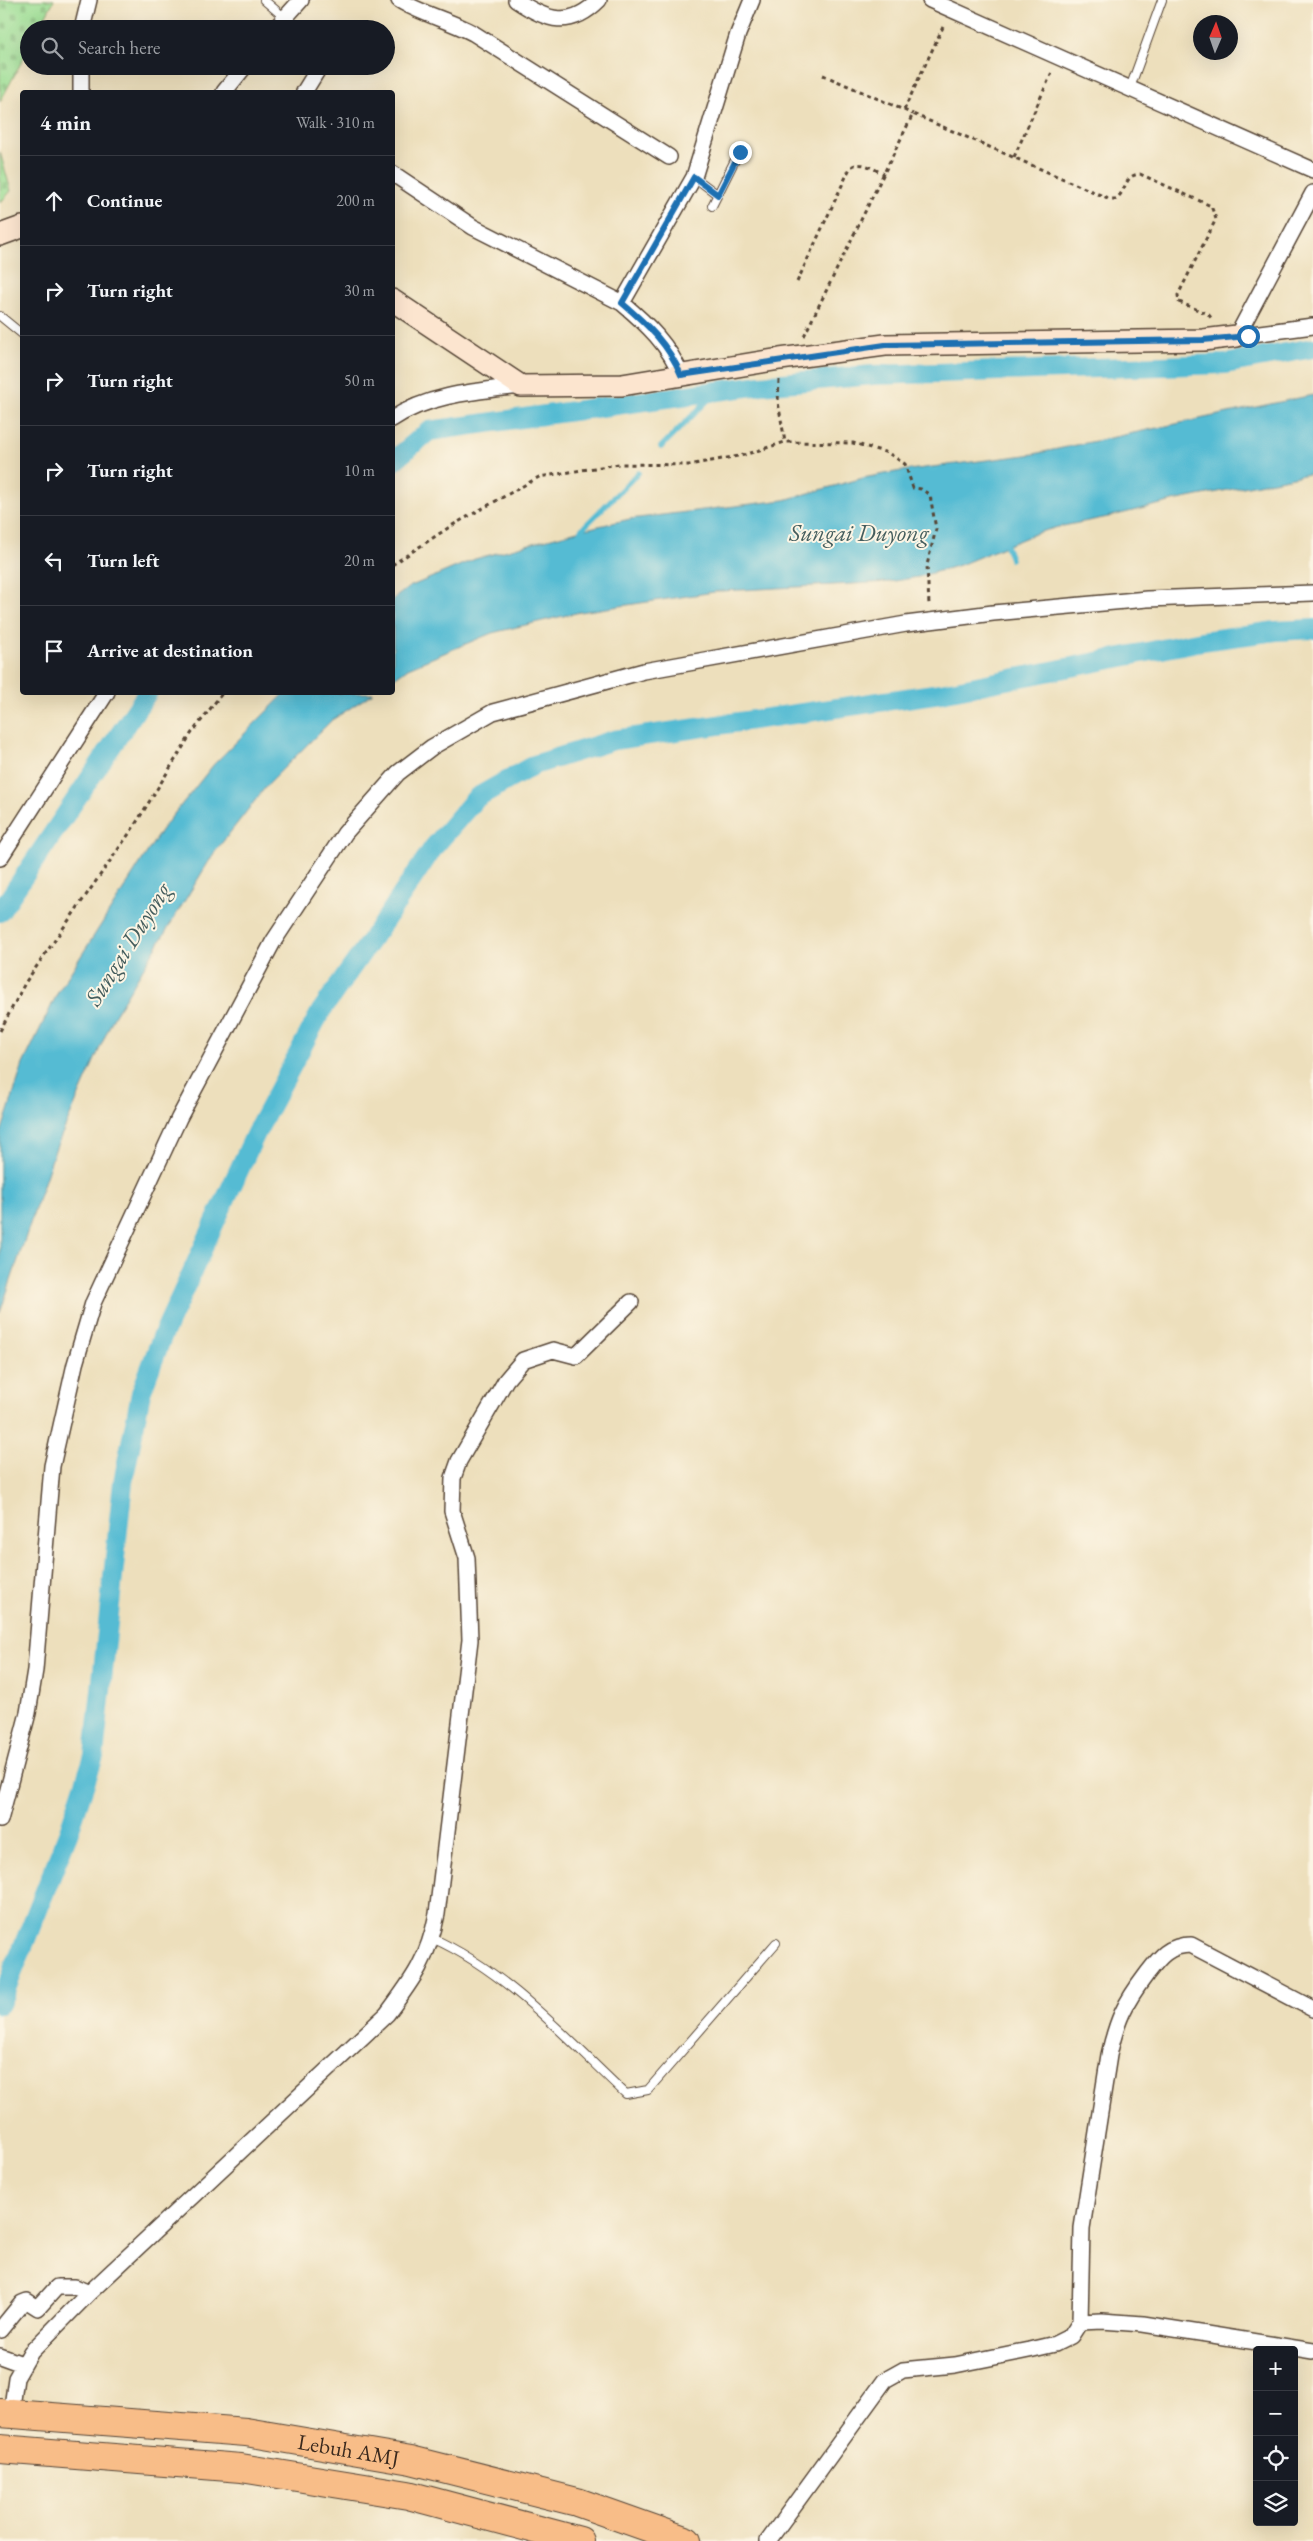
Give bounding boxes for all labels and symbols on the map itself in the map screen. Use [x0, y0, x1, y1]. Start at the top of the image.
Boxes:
north arrow [1193, 15, 1238, 60]
route end [729, 141, 752, 164]
route start [1237, 325, 1260, 348]
water label: Sungai Duyong [788, 517, 930, 548]
water label: Sungai Duyong [77, 876, 178, 1012]
street label: Lebuh AMJ [296, 2427, 402, 2473]

